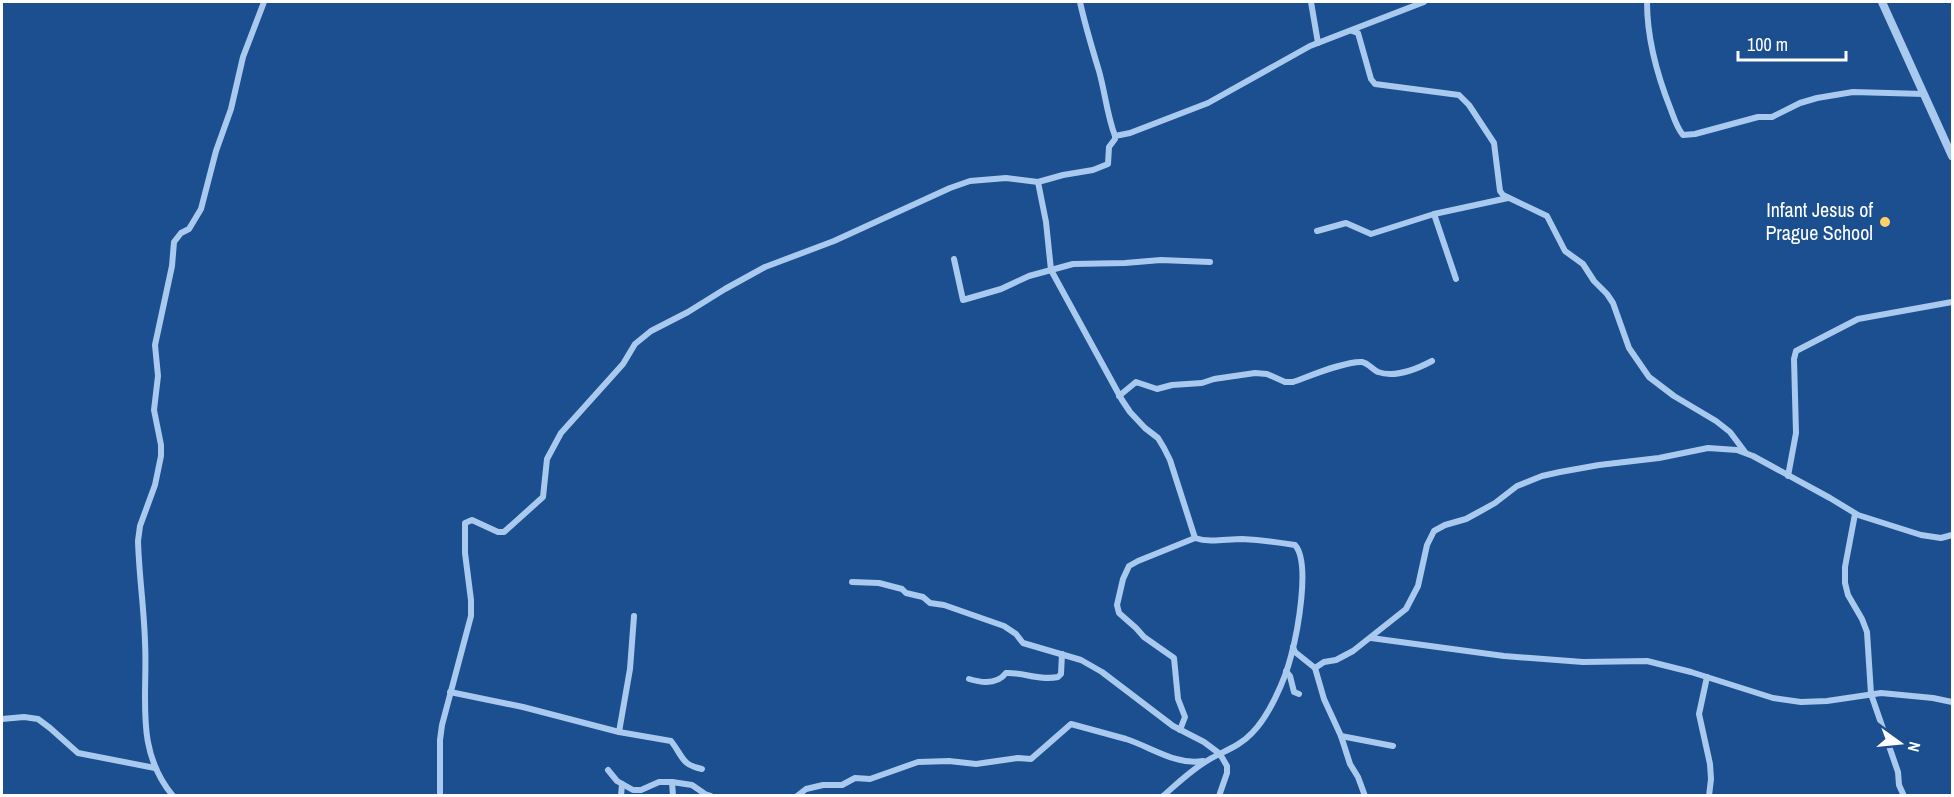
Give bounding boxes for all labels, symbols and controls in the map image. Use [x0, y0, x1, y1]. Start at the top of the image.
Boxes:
scale bar [1738, 24, 1846, 62]
text: 100 m [1747, 32, 1788, 57]
place label: Infant Jesus of Prague School [1765, 196, 1873, 246]
marker: Infant Jesus of Prague School [1878, 215, 1892, 229]
north arrow [1870, 713, 1930, 773]
text: N [1903, 739, 1926, 754]

